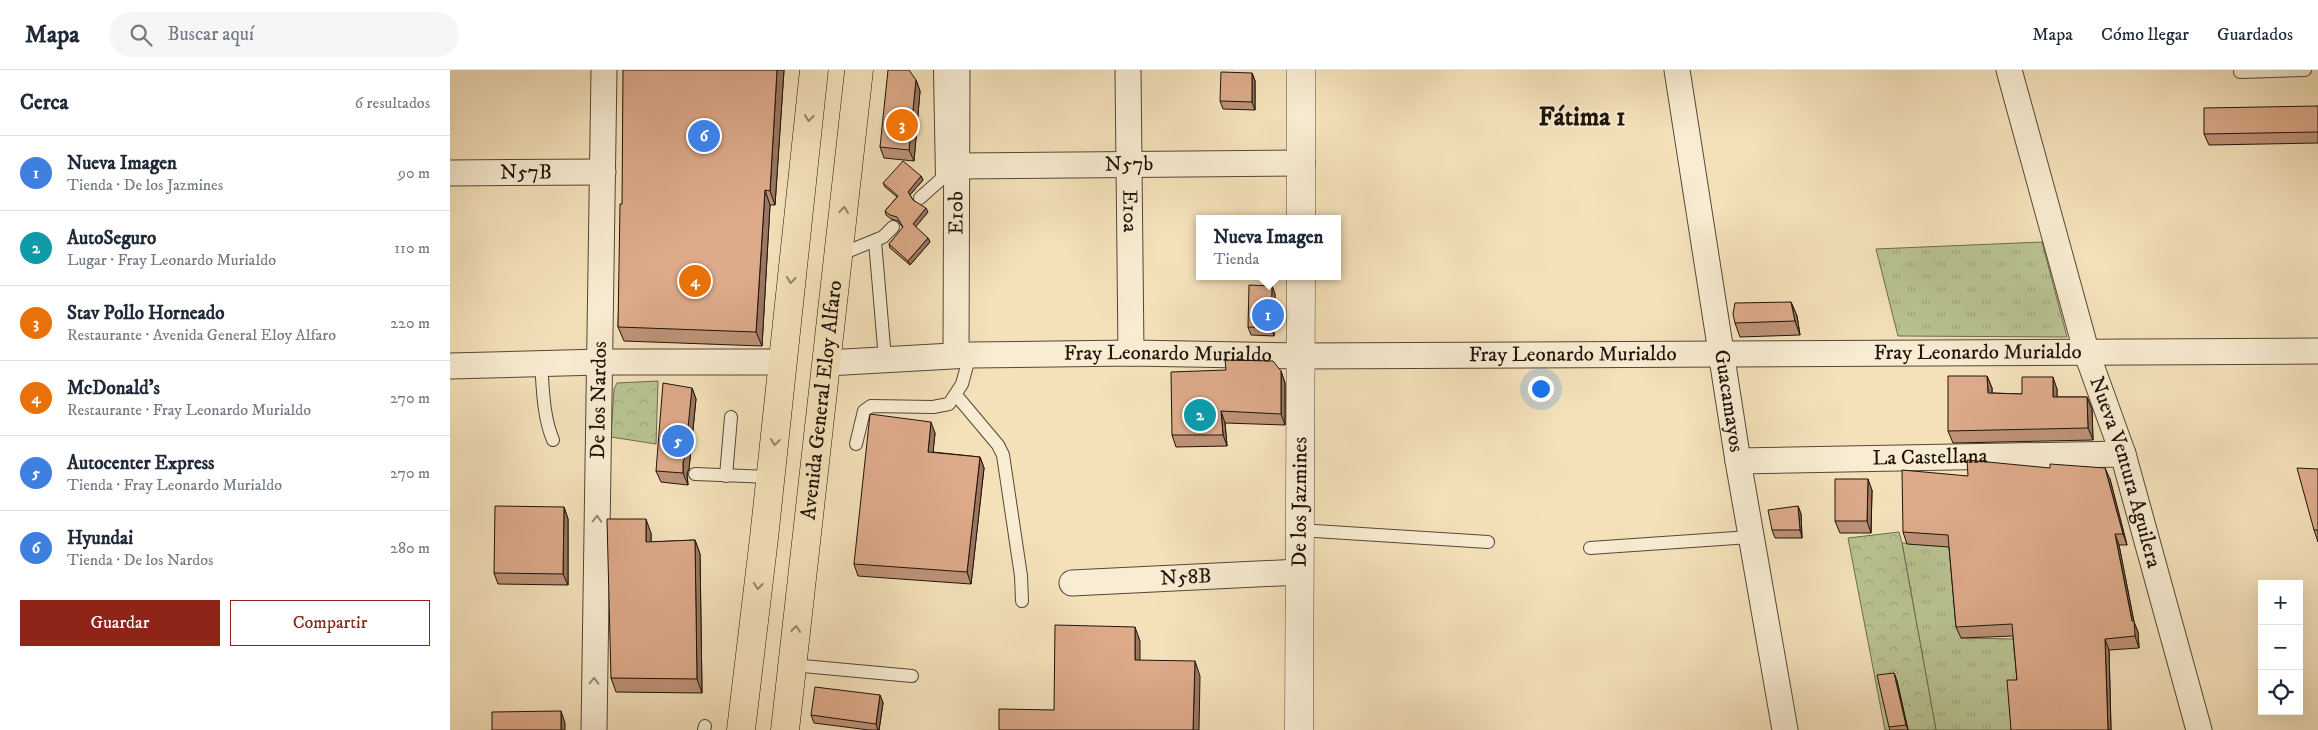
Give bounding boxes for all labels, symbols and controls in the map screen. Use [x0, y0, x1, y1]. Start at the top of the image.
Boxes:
search box [109, 12, 459, 57]
text: Mapa [25, 20, 79, 50]
icon: search [127, 21, 155, 49]
text: Buscar aquí [167, 23, 254, 46]
text: Mapa [2032, 24, 2073, 46]
text: Cómo llegar [2101, 24, 2189, 46]
text: Guardados [2217, 24, 2293, 46]
text: Cerca [20, 90, 68, 116]
text: 6 resultados [355, 93, 430, 113]
district label: Fátima 1 [1539, 101, 1625, 134]
pin: 3 [886, 106, 918, 144]
one-way arrow [804, 115, 815, 123]
pin: 6 [688, 117, 720, 155]
street label: N57b [1105, 151, 1154, 178]
text: Nueva Imagen [67, 152, 177, 175]
street label: N57B [500, 159, 552, 186]
text: 1 [33, 163, 39, 183]
text: 90 m [398, 163, 430, 183]
text: Tienda · De los Jazmines [67, 175, 223, 195]
street label: E10a [1116, 189, 1143, 233]
street label: E10b [943, 191, 970, 235]
one-way arrow [838, 206, 849, 214]
popup [1196, 215, 1341, 280]
text: Nueva Imagen [1214, 226, 1323, 249]
text: AutoSeguro [67, 227, 156, 250]
text: 2 [32, 238, 40, 258]
text: 110 m [394, 238, 430, 258]
text: Tienda [1214, 249, 1259, 269]
text: Lugar · Fray Leonardo Murialdo [67, 250, 276, 270]
pin: 4 [679, 262, 711, 300]
one-way arrow [786, 276, 797, 284]
street label: Avenida General Eloy Alfaro [796, 279, 848, 521]
pin: 1 [1252, 296, 1284, 334]
text: Stav Pollo Horneado [67, 302, 224, 325]
text: 3 [33, 313, 39, 333]
text: 220 m [390, 313, 430, 333]
text: Restaurante · Avenida General Eloy Alfaro [67, 325, 336, 345]
street label: Fray Leonardo Murialdo [1874, 339, 2082, 366]
street label: Fray Leonardo Murialdo [1064, 340, 1272, 368]
street label: De los Nardos [585, 341, 613, 459]
street label: Fray Leonardo Murialdo [1469, 341, 1677, 368]
street label: Guacamayos [1708, 348, 1749, 454]
street label: Nueva Ventura Aguilera [2083, 373, 2167, 571]
your location [1528, 376, 1554, 402]
text: McDonald's [67, 377, 160, 400]
text: 4 [31, 388, 41, 408]
text: 270 m [390, 388, 430, 408]
pin: 2 [1184, 396, 1216, 434]
text: Restaurante · Fray Leonardo Murialdo [67, 400, 311, 420]
pin: 5 [662, 422, 694, 460]
street label: De los Jazmines [1287, 437, 1313, 567]
one-way arrow [769, 438, 780, 446]
street label: La Castellana [1872, 443, 1988, 472]
text: Autocenter Express [67, 452, 214, 475]
text: 5 [32, 463, 40, 483]
text: 270 m [390, 463, 430, 483]
text: Tienda · Fray Leonardo Murialdo [67, 475, 282, 495]
one-way arrow [592, 515, 602, 522]
text: Hyundai [67, 527, 133, 550]
text: 6 [32, 538, 40, 558]
text: 280 m [390, 538, 430, 558]
text: Tienda · De los Nardos [67, 550, 213, 570]
street label: N58B [1160, 563, 1212, 592]
map controls [2258, 580, 2303, 715]
button: + [2258, 580, 2303, 625]
one-way arrow [754, 582, 764, 591]
button: Guardar [20, 600, 220, 646]
button: Compartir [230, 600, 430, 646]
one-way arrow [790, 625, 801, 633]
button: − [2258, 625, 2303, 670]
button: locate [2258, 670, 2303, 715]
one-way arrow [589, 677, 600, 685]

